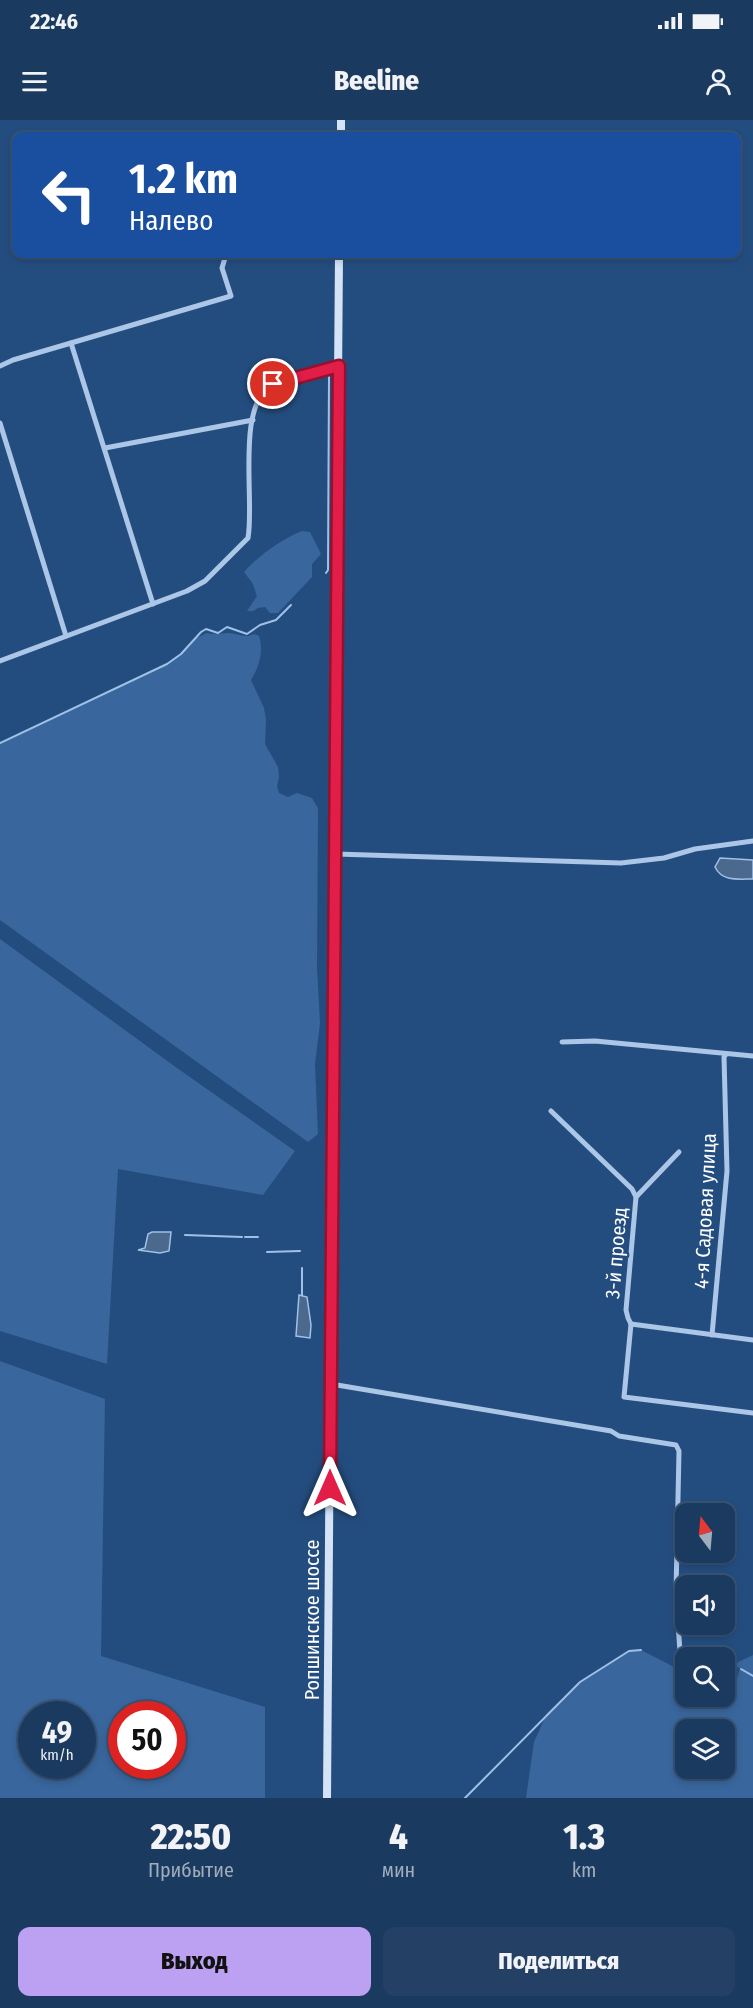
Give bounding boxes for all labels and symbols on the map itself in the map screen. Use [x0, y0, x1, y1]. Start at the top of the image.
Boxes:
pin [247, 358, 298, 409]
street label: 4-я Садовая улица [689, 1132, 721, 1290]
street label: 3-й проезд [600, 1206, 632, 1300]
position arrow [298, 1456, 362, 1520]
north arrow [675, 1503, 735, 1563]
street label: Ропшинское шоссе [300, 1540, 324, 1700]
speed limit sign: 50 [108, 1701, 186, 1779]

